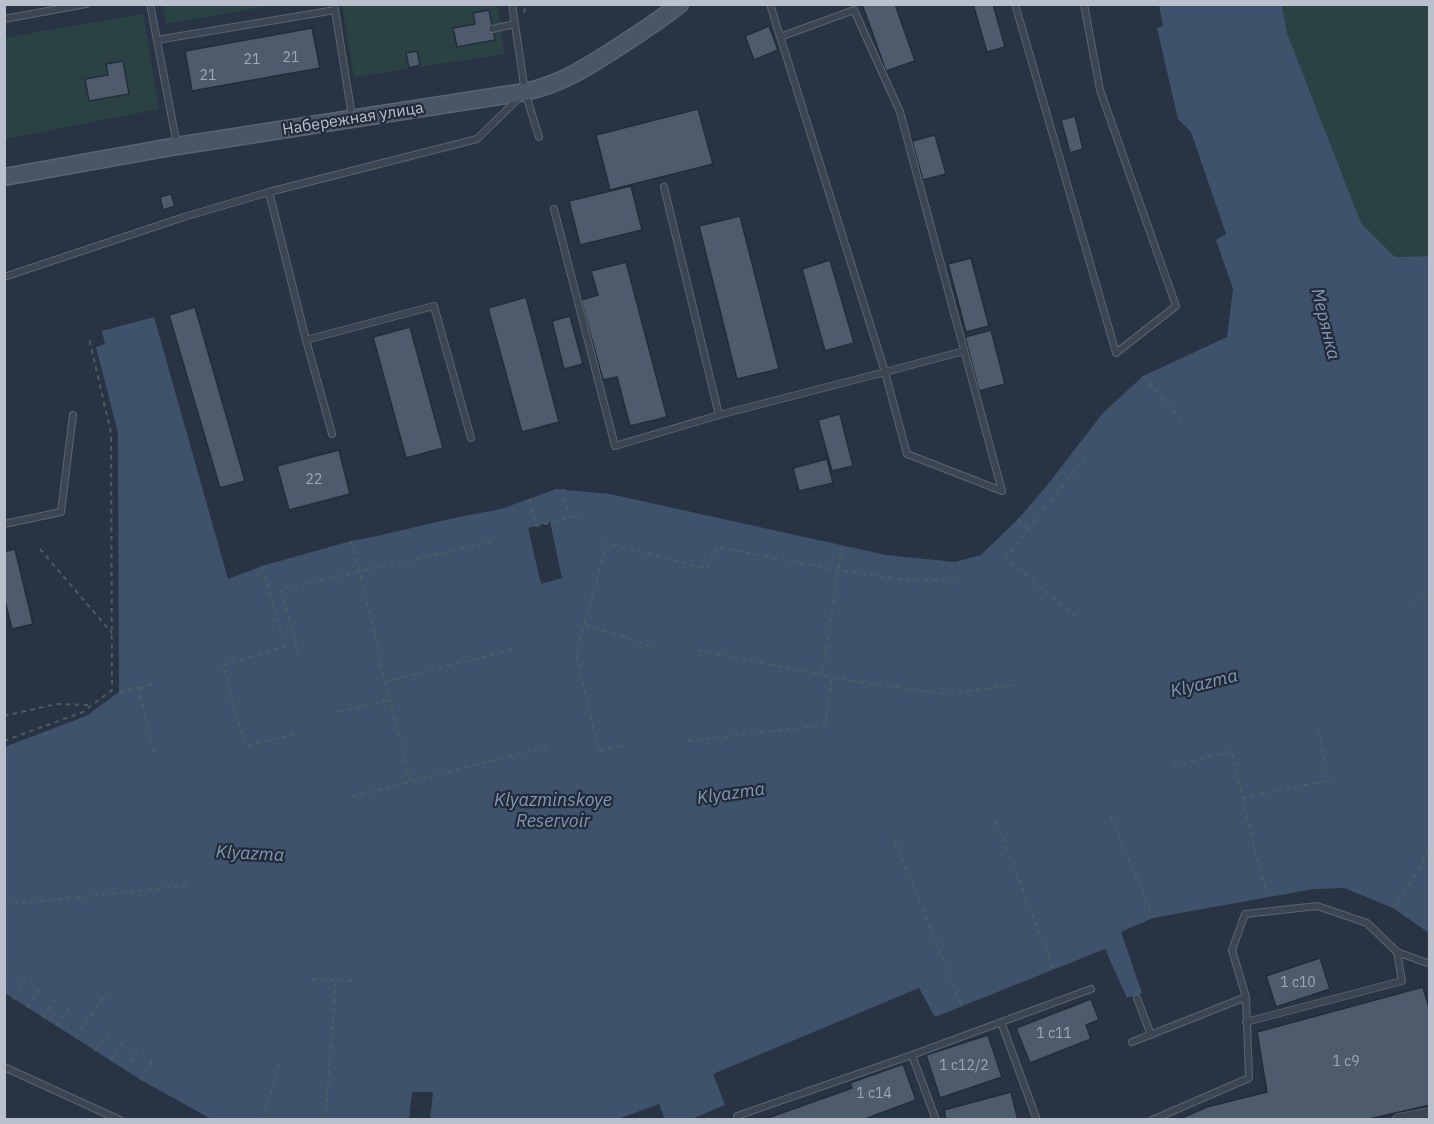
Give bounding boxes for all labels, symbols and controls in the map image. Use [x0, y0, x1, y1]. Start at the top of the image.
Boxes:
house number: 21 [283, 50, 299, 66]
house number: 21 [244, 52, 260, 68]
house number: 21 [200, 68, 216, 84]
street label: Набережная улица [281, 98, 425, 140]
water label: Мерянка [1306, 286, 1344, 362]
house number: 22 [306, 472, 322, 488]
water label: Klyazma [1168, 665, 1240, 703]
water label: Klyazma [695, 779, 767, 809]
water label: Klyazminskoye Reservoir [494, 790, 612, 832]
water label: Klyazma [215, 841, 285, 867]
house number: 1 с10 [1280, 975, 1316, 991]
house number: 1 с11 [1036, 1026, 1072, 1042]
house number: 1 с9 [1332, 1054, 1360, 1070]
house number: 1 с12/2 [939, 1058, 989, 1074]
house number: 1 с14 [856, 1086, 892, 1102]

